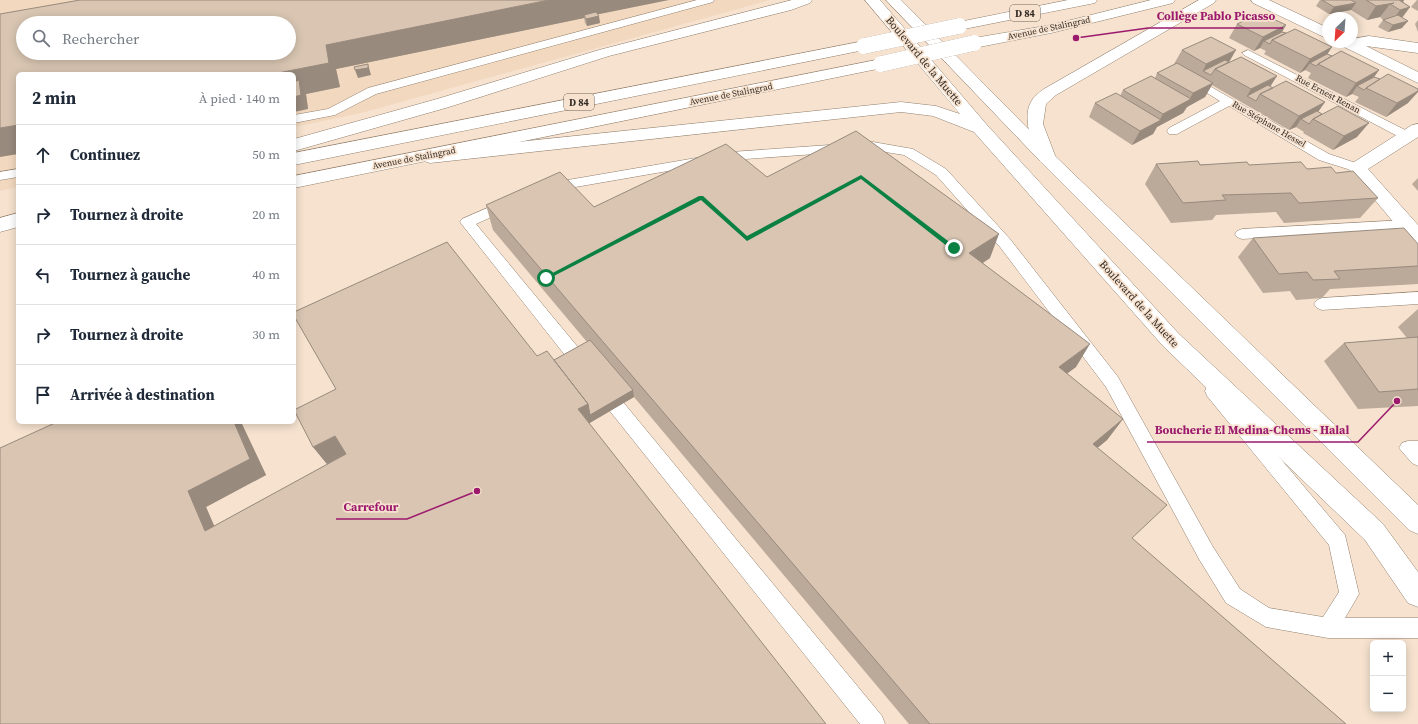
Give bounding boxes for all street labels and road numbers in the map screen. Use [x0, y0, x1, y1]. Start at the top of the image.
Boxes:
road number: D 84 [1010, 5, 1040, 21]
street label: Boulevard de la Muette [882, 13, 966, 109]
street label: Avenue de Stalingrad [1007, 13, 1091, 43]
street label: Rue Ernest Renan [1294, 72, 1363, 116]
street label: Avenue de Stalingrad [688, 80, 774, 108]
road number: D 84 [564, 94, 594, 110]
street label: Rue Stéphane Hessel [1230, 98, 1308, 150]
street label: Avenue de Stalingrad [371, 144, 457, 172]
street label: Boulevard de la Muette [1096, 257, 1182, 351]

